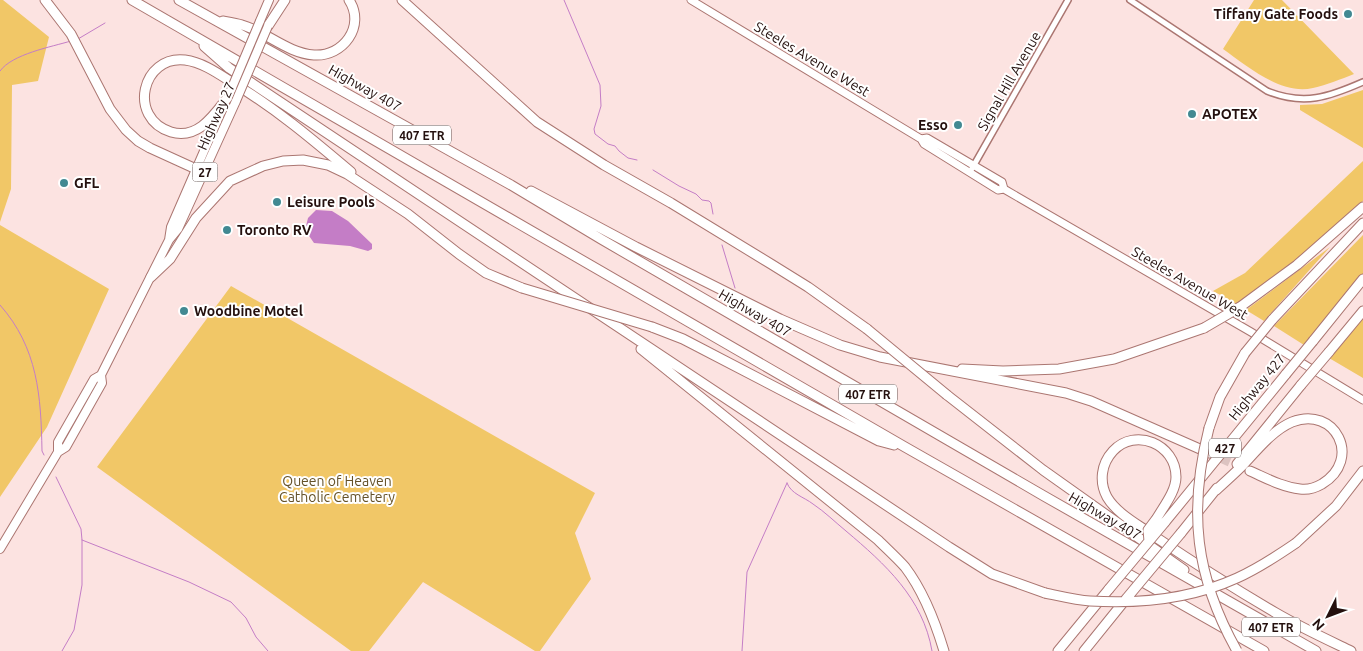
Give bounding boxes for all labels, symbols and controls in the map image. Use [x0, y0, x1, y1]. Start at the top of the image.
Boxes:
place label: Tiffany Gate Foods [1213, 6, 1338, 22]
marker: Tiffany Gate Foods [1342, 8, 1354, 20]
street label: Steeles Avenue West [752, 18, 873, 100]
street label: Signal Hill Avenue [974, 29, 1044, 133]
street label: Highway 407 [326, 61, 404, 115]
street label: Highway 27 [194, 79, 238, 153]
place label: APOTEX [1202, 106, 1258, 122]
marker: APOTEX [1186, 108, 1198, 120]
place label: Esso [918, 117, 948, 133]
marker: Esso [952, 119, 964, 131]
road number: 407 ETR [393, 126, 451, 144]
road number: 27 [192, 162, 218, 182]
place label: GFL [74, 175, 100, 191]
marker: GFL [58, 177, 70, 189]
place label: Leisure Pools [287, 194, 375, 210]
marker: Leisure Pools [271, 196, 283, 208]
place label: Toronto RV [237, 222, 312, 238]
marker: Toronto RV [221, 224, 233, 236]
street label: Steeles Avenue West [1129, 243, 1251, 323]
street label: Highway 407 [716, 286, 794, 340]
place label: Woodbine Motel [194, 303, 303, 319]
marker: Woodbine Motel [178, 305, 190, 317]
street label: Highway 427 [1225, 351, 1289, 423]
road number: 407 ETR [839, 384, 897, 404]
road number: 427 [1209, 438, 1241, 458]
park label: Queen of Heaven Catholic Cemetery [279, 473, 395, 505]
street label: Highway 407 [1066, 489, 1144, 543]
north arrow [1303, 591, 1353, 641]
text: N [1309, 615, 1328, 634]
road number: 407 ETR [1242, 618, 1300, 636]

